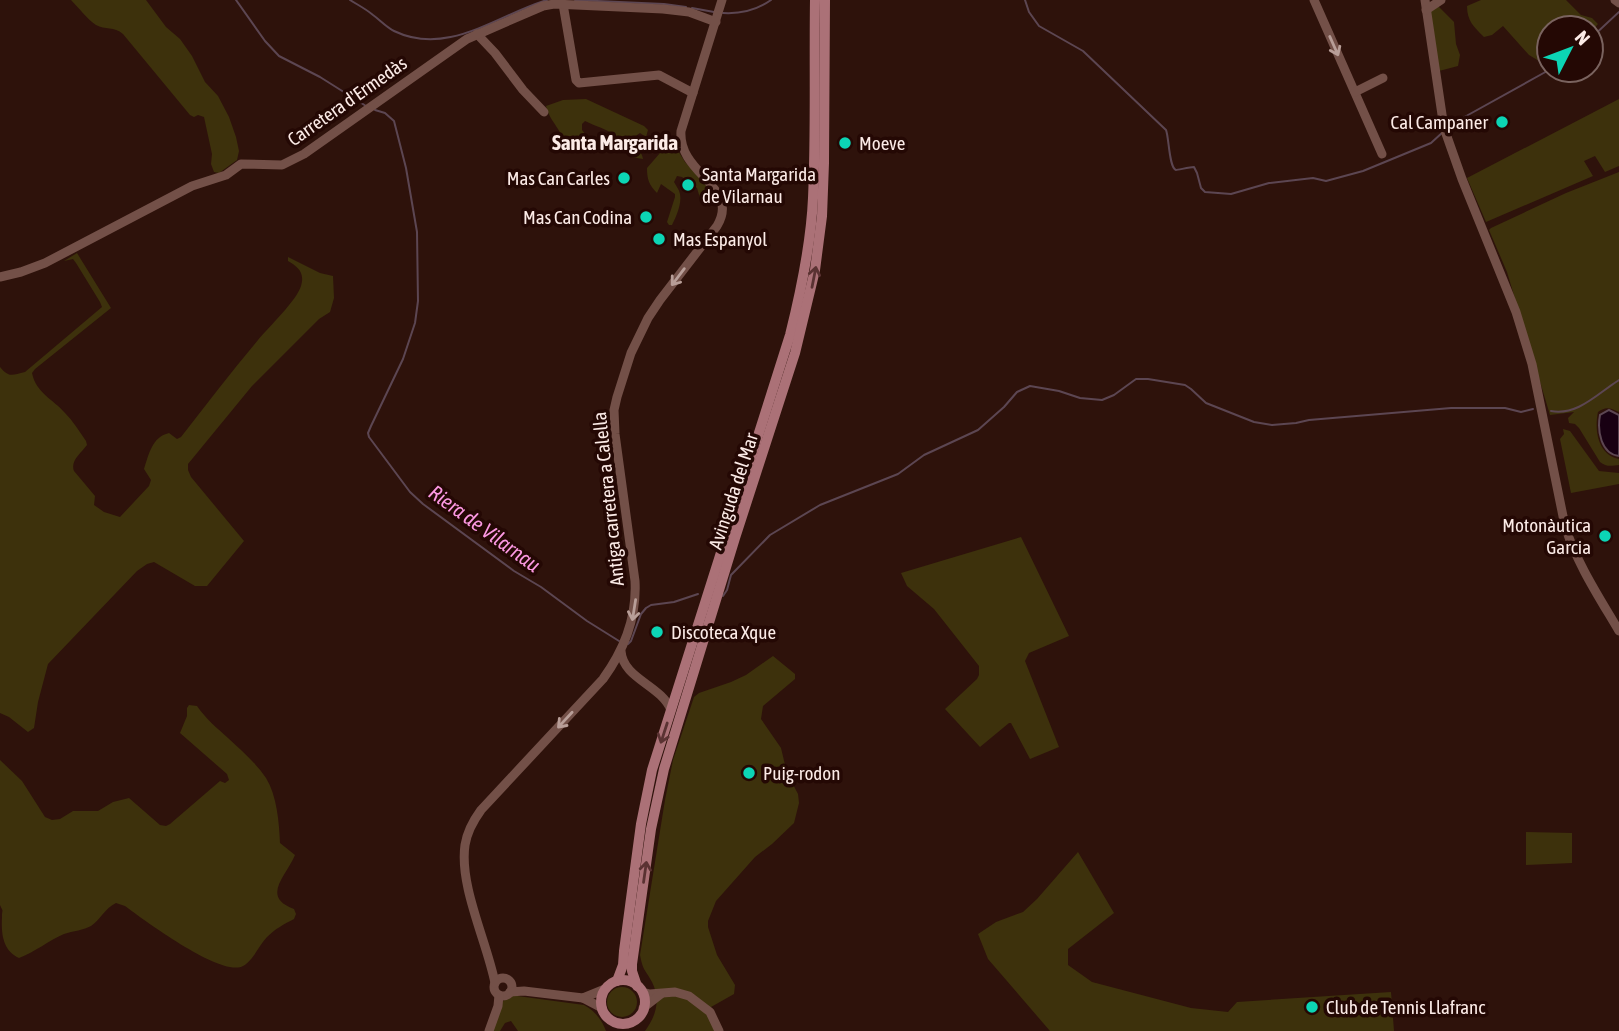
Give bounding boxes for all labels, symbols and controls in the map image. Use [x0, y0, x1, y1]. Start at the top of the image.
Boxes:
north arrow [1535, 14, 1605, 84]
text: N [1571, 26, 1595, 49]
one-way arrow [1328, 35, 1341, 56]
street label: Carretera d'Ermedàs [283, 52, 411, 150]
place label: Cal Campaner [1391, 111, 1488, 133]
marker: Cal Campaner [1494, 114, 1510, 130]
district label: Santa Margarida [552, 130, 678, 154]
place label: Moeve [859, 132, 905, 154]
marker: Moeve [837, 135, 853, 151]
place label: Santa Margarida de Vilarnau [702, 163, 816, 207]
place label: Mas Can Carles [507, 167, 610, 189]
marker: Mas Can Carles [616, 170, 632, 186]
marker: Santa Margarida de Vilarnau [680, 177, 696, 193]
place label: Mas Can Codina [523, 206, 632, 228]
marker: Mas Can Codina [638, 209, 654, 225]
place label: Mas Espanyol [673, 228, 767, 250]
marker: Mas Espanyol [651, 231, 667, 247]
one-way arrow [807, 266, 821, 289]
one-way arrow [670, 268, 685, 286]
street label: Antiga carretera a Calella [588, 411, 628, 587]
street label: Avinguda del Mar [704, 430, 762, 552]
water label: Riera de Vilarnau [425, 480, 545, 576]
place label: Motonàutica Garcia [1502, 514, 1591, 558]
marker: Motonàutica Garcia [1597, 528, 1613, 544]
one-way arrow [627, 598, 640, 620]
place label: Discoteca Xque [671, 621, 776, 643]
marker: Discoteca Xque [649, 624, 665, 640]
one-way arrow [556, 711, 573, 728]
one-way arrow [657, 721, 669, 743]
place label: Puig-rodon [763, 762, 840, 784]
marker: Puig-rodon [741, 765, 757, 781]
one-way arrow [639, 862, 652, 884]
place label: Club de Tennis Llafranc [1326, 996, 1486, 1018]
marker: Club de Tennis Llafranc [1304, 999, 1320, 1015]

